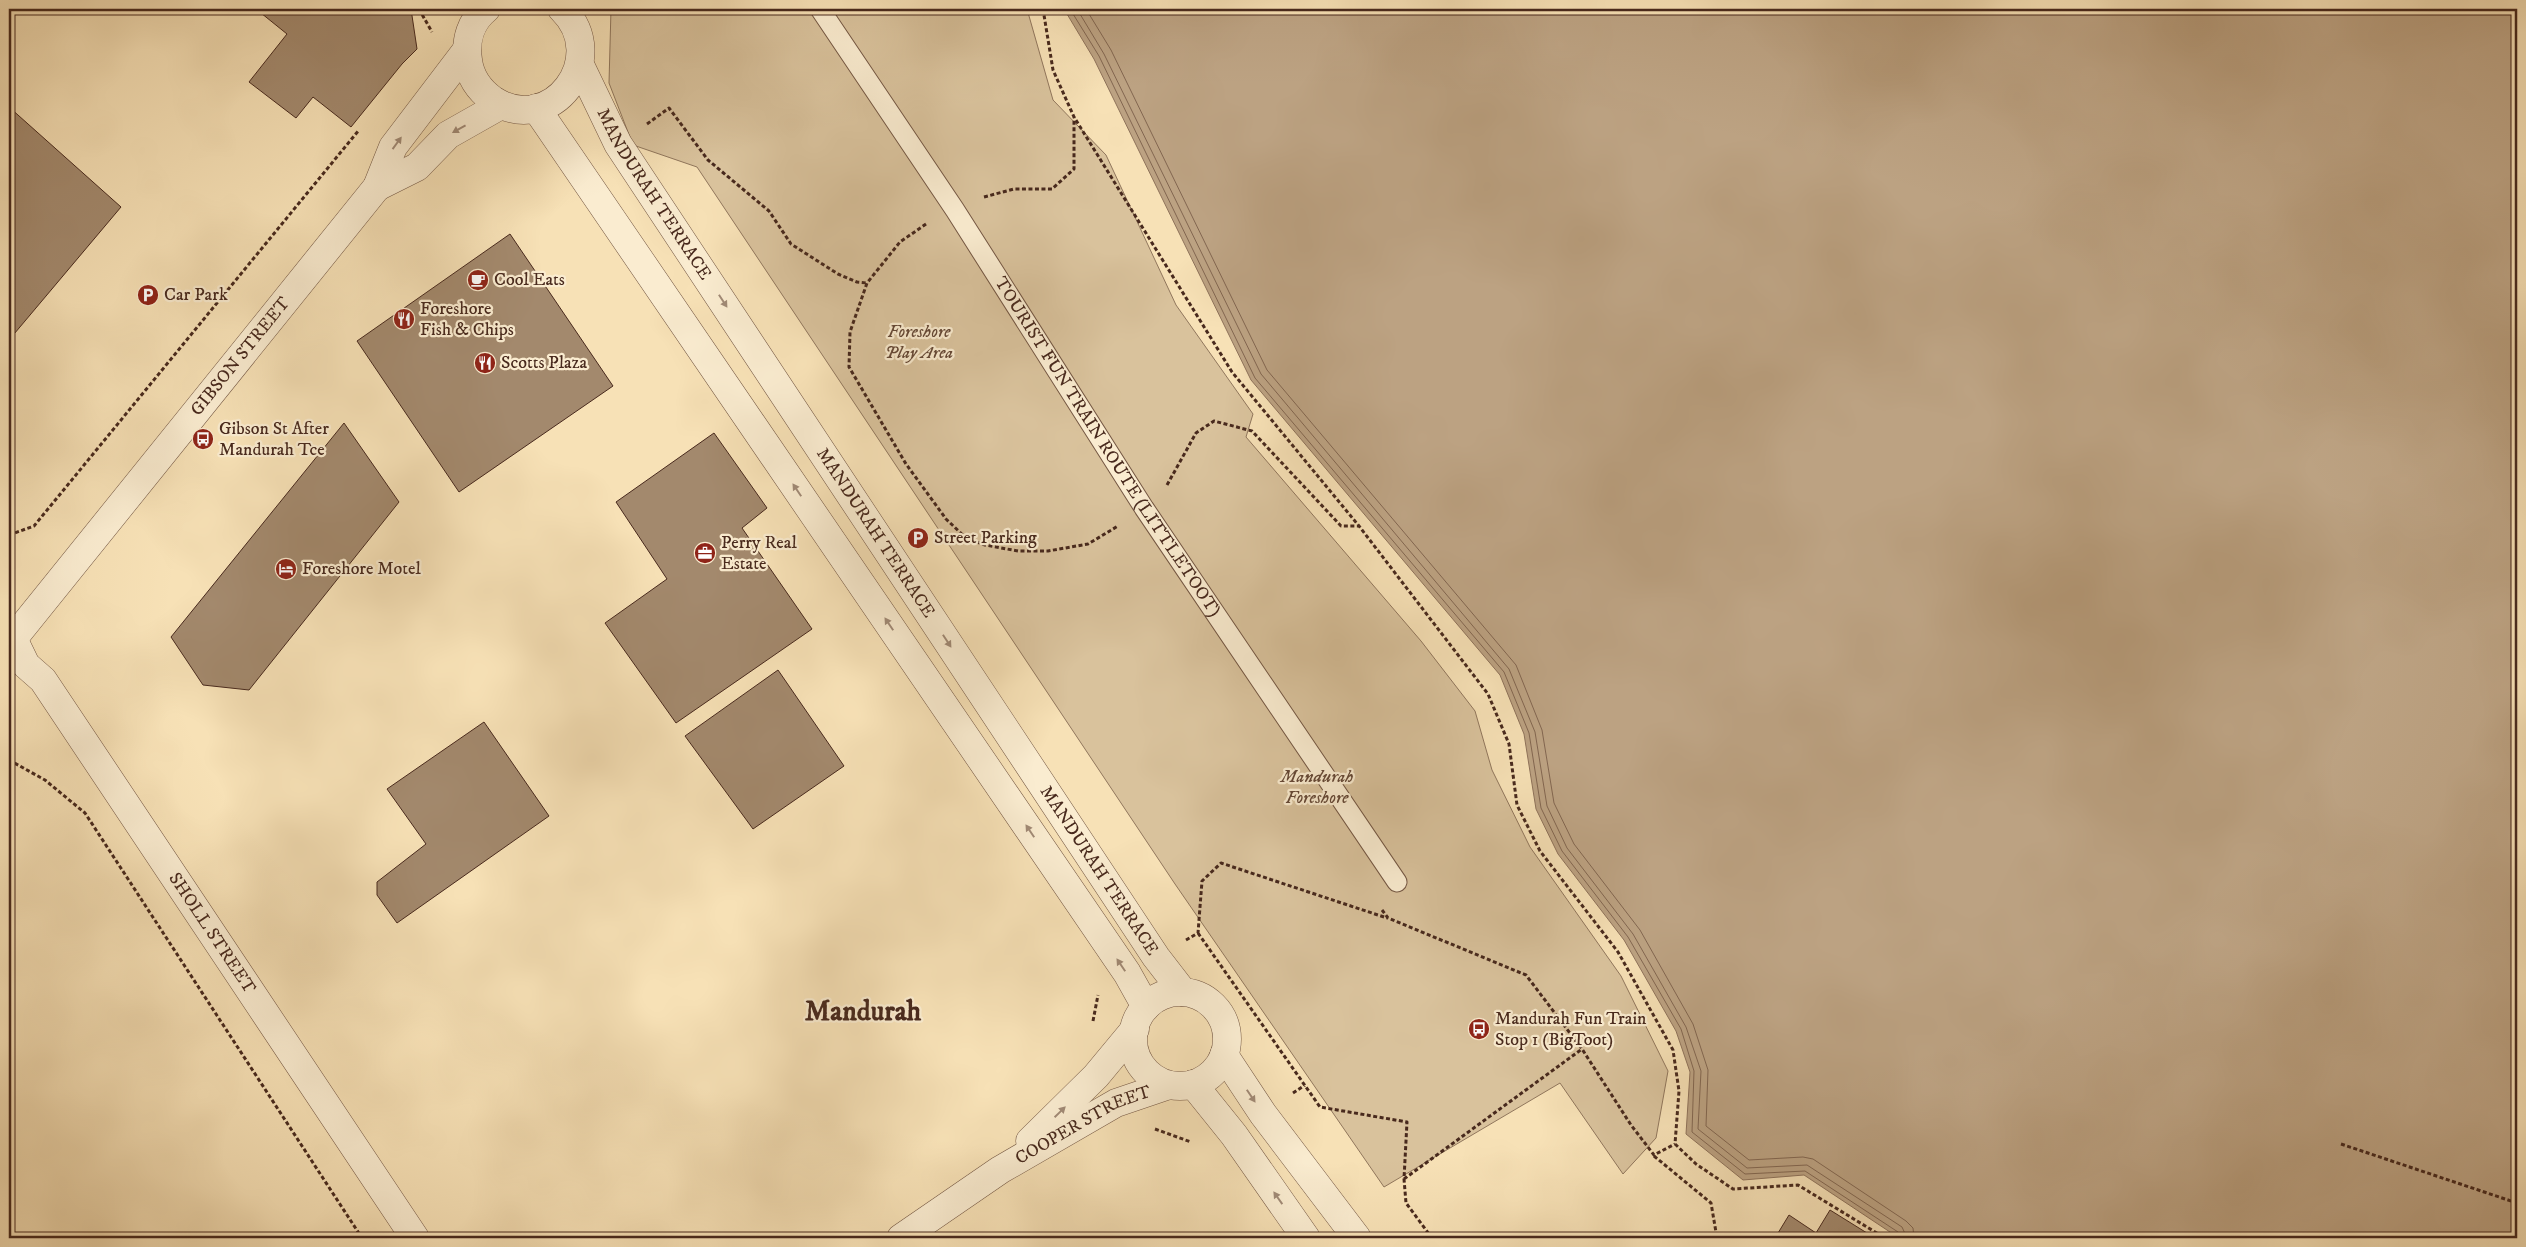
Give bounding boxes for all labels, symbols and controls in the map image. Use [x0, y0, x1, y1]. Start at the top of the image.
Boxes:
street label: MANDURAH TERRACE [592, 105, 716, 284]
one-way arrow [451, 125, 466, 133]
one-way arrow [392, 136, 402, 150]
cafe icon: Cool Eats [466, 268, 490, 292]
place label: Cool Eats [494, 269, 565, 291]
street label: TOURIST FUN TRAIN ROUTE (LITTLETOOT) [989, 273, 1226, 621]
parking icon: Car Park [136, 283, 160, 307]
place label: Car Park [164, 284, 228, 306]
street label: GIBSON STREET [186, 292, 295, 420]
one-way arrow [718, 295, 727, 308]
place label: Foreshore Fish & Chips [420, 298, 514, 341]
restaurant icon: Foreshore Fish & Chips [392, 307, 416, 331]
park label: Foreshore Play Area [885, 321, 953, 364]
restaurant icon: Scotts Plaza [473, 351, 497, 375]
place label: Scotts Plaza [501, 352, 588, 374]
place label: Gibson St After Mandurah Tce [219, 418, 329, 461]
bus stop icon: Gibson St After Mandurah Tce [191, 427, 215, 451]
street label: MANDURAH TERRACE [811, 444, 940, 622]
one-way arrow [792, 483, 802, 497]
parking icon: Street Parking [906, 526, 930, 550]
place label: Street Parking [934, 527, 1037, 549]
place label: Perry Real Estate [721, 532, 797, 575]
office icon: Perry Real Estate [693, 541, 717, 565]
hotel icon: Foreshore Motel [274, 557, 298, 581]
place label: Foreshore Motel [302, 558, 422, 580]
one-way arrow [884, 617, 894, 631]
one-way arrow [942, 635, 952, 648]
park label: Mandurah Foreshore [1279, 766, 1353, 809]
street label: MANDURAH TERRACE [1035, 782, 1163, 960]
one-way arrow [1025, 824, 1035, 837]
street label: SHOLL STREET [164, 869, 260, 998]
one-way arrow [1116, 958, 1126, 972]
district label: Mandurah [805, 994, 922, 1029]
place label: Mandurah Fun Train Stop 1 (BigToot) [1495, 1008, 1647, 1051]
bus stop icon: Mandurah Fun Train Stop 1 (BigToot) [1467, 1017, 1491, 1041]
street label: COOPER STREET [1011, 1081, 1154, 1170]
one-way arrow [1246, 1089, 1256, 1103]
one-way arrow [1054, 1106, 1066, 1118]
one-way arrow [1273, 1191, 1283, 1205]

